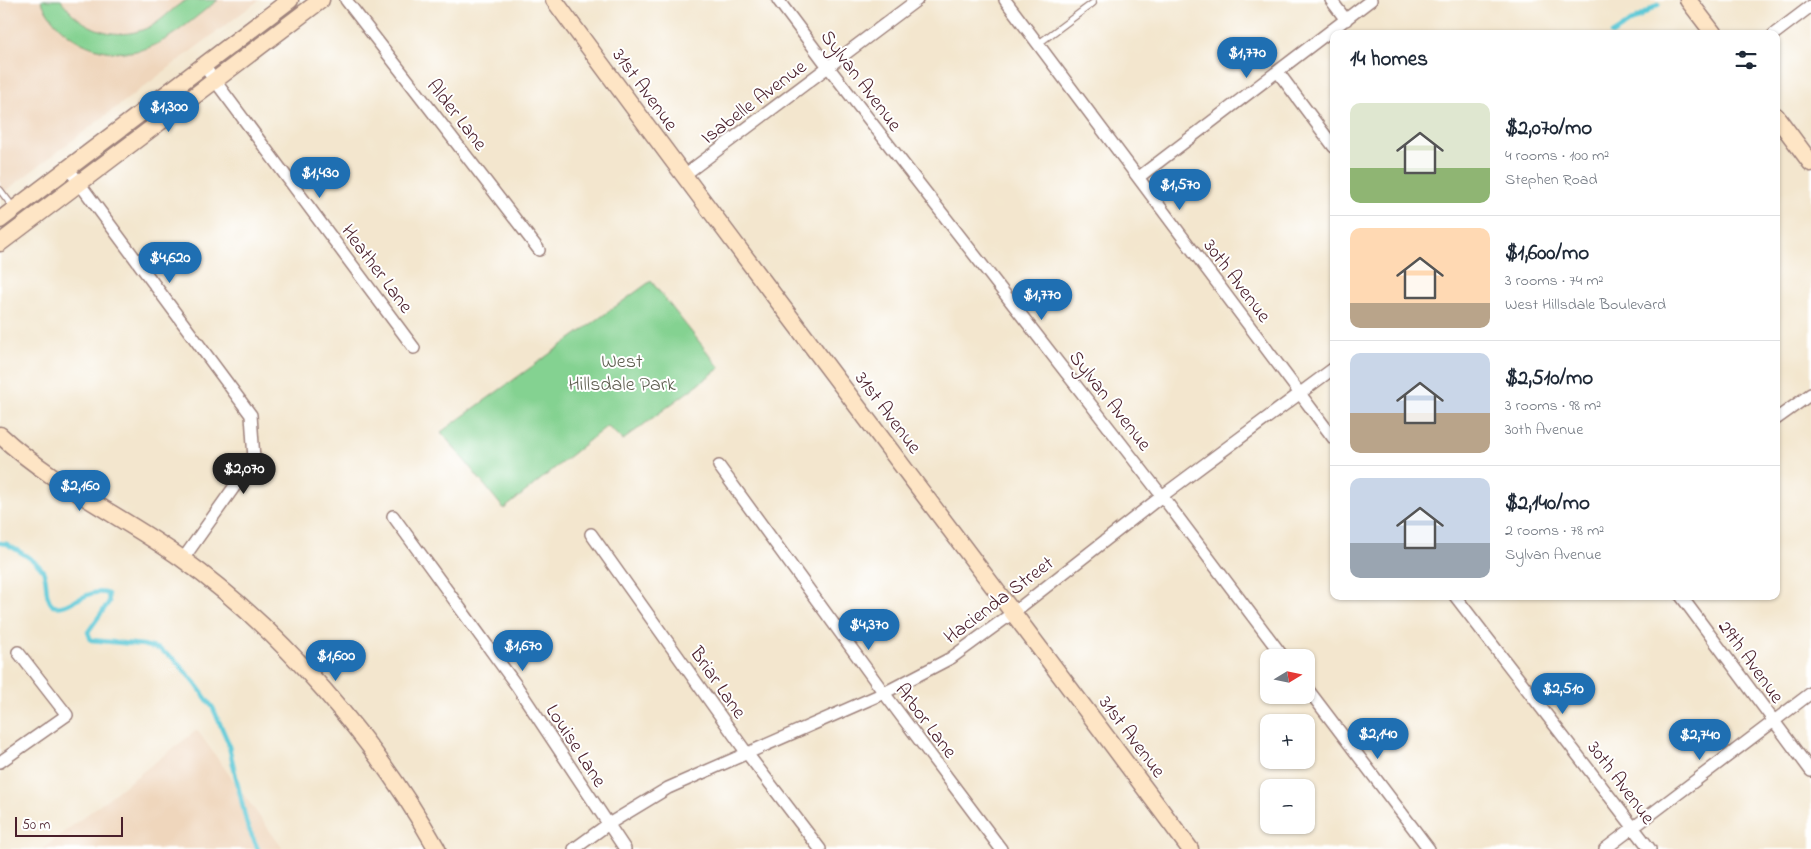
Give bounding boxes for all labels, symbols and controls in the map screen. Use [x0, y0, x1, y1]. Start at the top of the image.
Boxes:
street label: Sylvan Avenue [812, 25, 908, 138]
pin: $1,770 [1206, 36, 1288, 79]
text: $1,770 [1228, 41, 1266, 65]
street label: 31st Avenue [604, 43, 684, 138]
text: 14 homes [1350, 45, 1428, 75]
icon: filters [1732, 46, 1760, 74]
street label: Isabelle Avenue [696, 54, 813, 152]
street label: Alder Lane [419, 73, 493, 158]
pin: $1,300 [128, 90, 210, 133]
text: $1,300 [150, 95, 188, 119]
text: $2,070/mo [1505, 114, 1592, 144]
icon: home [1390, 123, 1450, 183]
text: 4 rooms · 100 m² [1505, 144, 1609, 168]
pin: $1,430 [279, 156, 361, 199]
text: $1,430 [301, 161, 339, 185]
pin: $1,570 [1139, 168, 1221, 211]
text: Stephen Road [1505, 168, 1598, 192]
text: $1,570 [1160, 173, 1200, 197]
street label: Heather Lane [333, 219, 419, 320]
street label: 30th Avenue [1195, 234, 1277, 329]
text: $1,600/mo [1505, 239, 1589, 269]
pin: $4,620 [129, 242, 211, 284]
text: $4,620 [150, 246, 190, 270]
icon: home [1390, 248, 1450, 308]
text: 3 rooms · 74 m² [1505, 269, 1604, 293]
pin: $1,770 [1001, 278, 1083, 321]
text: $1,770 [1023, 283, 1061, 307]
text: West Hillsdale Boulevard [1505, 293, 1666, 317]
street label: Sylvan Avenue [1061, 345, 1158, 458]
park label: West Hillsdale Park [568, 348, 676, 400]
text: $2,510/mo [1505, 364, 1593, 394]
street label: 31st Avenue [846, 366, 928, 461]
icon: home [1390, 373, 1450, 433]
text: 3 rooms · 98 m² [1505, 394, 1601, 418]
text: 30th Avenue [1505, 418, 1583, 442]
pin: $2,070 [203, 452, 285, 495]
text: $2,070 [224, 457, 264, 481]
pin: $2,160 [39, 470, 121, 512]
text: $2,160 [60, 474, 100, 498]
text: $2,140/mo [1505, 489, 1590, 519]
icon: home [1390, 498, 1450, 558]
text: 2 rooms · 78 m² [1505, 519, 1604, 543]
text: Sylvan Avenue [1505, 543, 1601, 567]
street label: Hacienda Street [938, 550, 1061, 652]
pin: $4,370 [828, 608, 910, 651]
text: $4,370 [849, 613, 889, 637]
street label: 29th Avenue [1710, 615, 1790, 710]
pin: $1,670 [482, 630, 564, 672]
text: $1,670 [504, 634, 542, 658]
pin: $1,600 [295, 640, 377, 682]
street label: Briar Lane [681, 641, 752, 725]
text: $1,600 [317, 644, 355, 668]
north arrow [1260, 649, 1315, 704]
map controls [1260, 649, 1315, 834]
pin: $2,510 [1522, 672, 1604, 715]
text: $2,510 [1542, 677, 1584, 701]
street label: Arbor Lane [887, 678, 963, 765]
street label: 31st Avenue [1090, 690, 1172, 785]
street label: Louise Lane [537, 699, 613, 794]
button: + [1260, 714, 1315, 769]
pin: $2,140 [1337, 718, 1419, 760]
pin: $2,740 [1659, 718, 1741, 761]
text: $2,140 [1359, 722, 1397, 746]
text: $2,740 [1680, 723, 1720, 747]
street label: 30th Avenue [1579, 736, 1661, 831]
button: − [1260, 779, 1315, 834]
scale bar [15, 814, 122, 837]
text: 50 m [22, 815, 50, 836]

